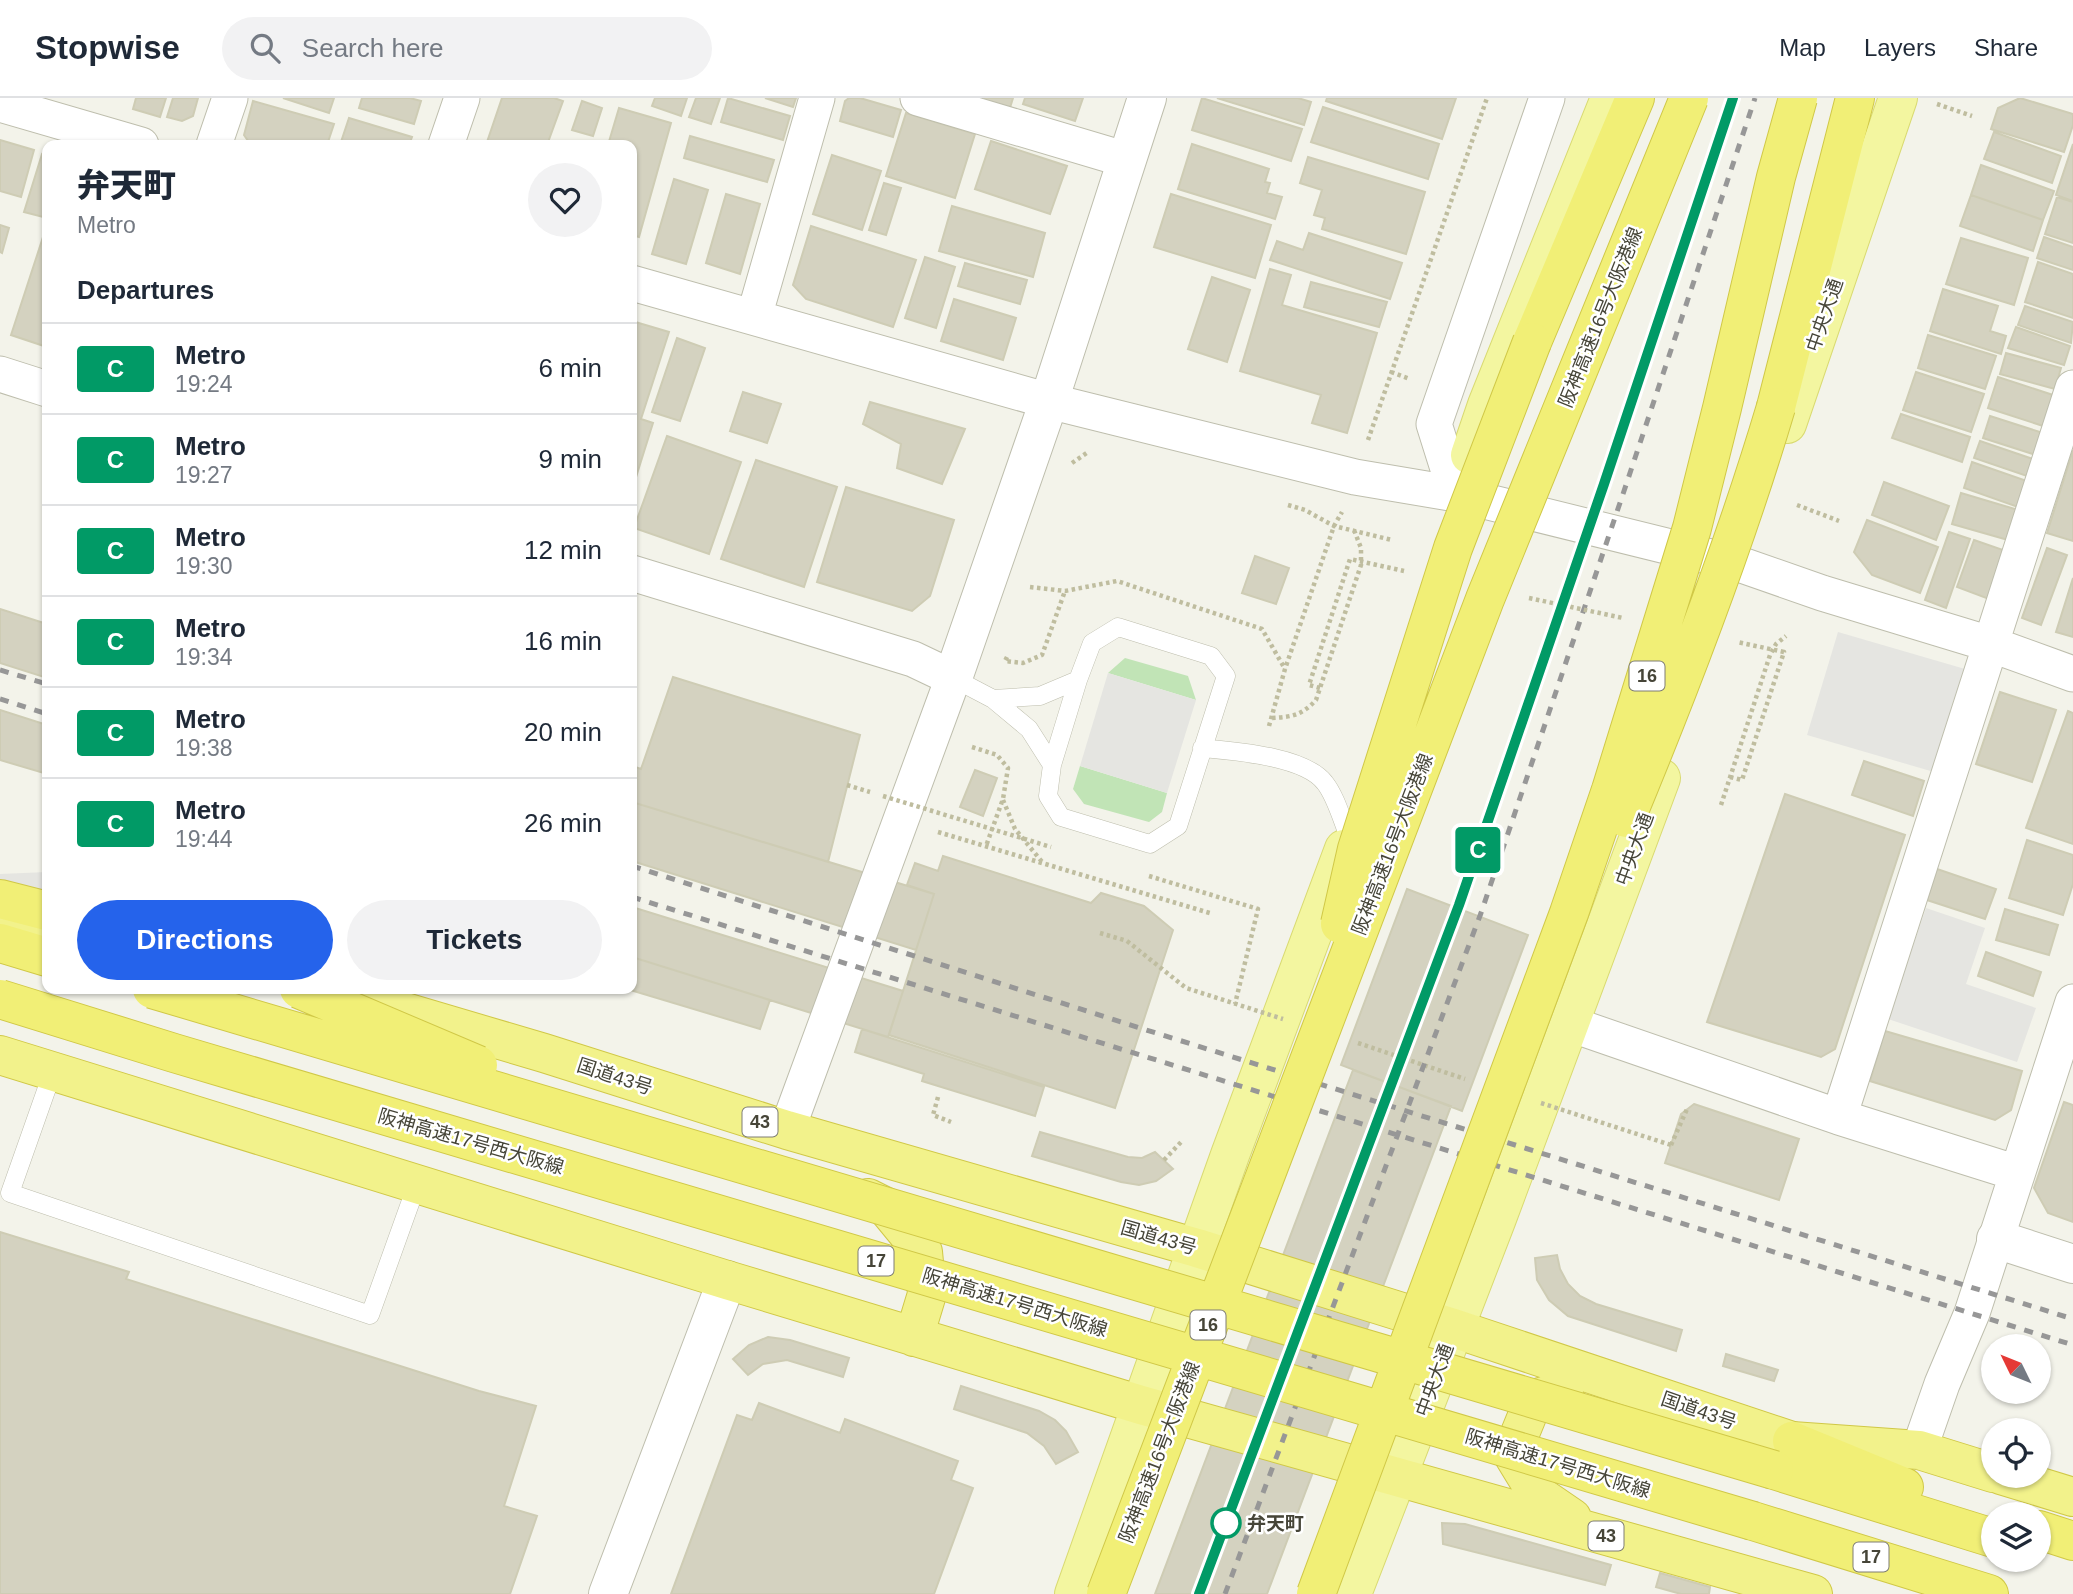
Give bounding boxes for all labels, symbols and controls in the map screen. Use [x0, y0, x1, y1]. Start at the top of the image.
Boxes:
search box [222, 17, 712, 80]
text: Stopwise [35, 29, 180, 66]
icon: search [246, 29, 284, 67]
text: Search here [302, 33, 444, 63]
text: Map [1779, 34, 1826, 61]
text: Layers [1864, 34, 1936, 61]
text: Share [1974, 34, 2038, 61]
button: heart [528, 163, 602, 237]
text: 弁天町 [77, 167, 176, 204]
text: Metro [77, 212, 136, 238]
street label: 阪神高速16号大阪港線 [1555, 224, 1646, 410]
text: Departures [77, 275, 214, 305]
street label: 中央大通 [1802, 276, 1847, 355]
text: Metro [175, 340, 246, 370]
text: 6 min [538, 353, 602, 383]
text: C [107, 355, 124, 382]
text: 19:24 [175, 371, 233, 397]
text: Metro [175, 431, 246, 461]
text: 9 min [538, 444, 602, 474]
text: C [107, 446, 124, 473]
text: 19:27 [175, 462, 233, 488]
text: Metro [175, 522, 246, 552]
text: 12 min [524, 535, 602, 565]
text: C [107, 537, 124, 564]
text: 19:30 [175, 553, 233, 579]
text: Metro [175, 613, 246, 643]
text: 16 min [524, 626, 602, 656]
text: C [107, 628, 124, 655]
text: 19:34 [175, 644, 233, 670]
road number: 16 [1630, 662, 1664, 690]
text: Metro [175, 704, 246, 734]
text: 20 min [524, 717, 602, 747]
text: C [107, 719, 124, 746]
text: 19:38 [175, 735, 233, 761]
street label: 阪神高速16号大阪港線 [1348, 751, 1437, 938]
text: Metro [175, 795, 246, 825]
text: 26 min [524, 808, 602, 838]
text: C [107, 810, 124, 837]
street label: 中央大通 [1612, 810, 1657, 888]
text: 19:44 [175, 826, 233, 852]
line badge: C [1455, 827, 1501, 873]
text: C [1469, 836, 1487, 863]
button: Directions [77, 900, 333, 980]
button: Tickets [347, 900, 602, 980]
street label: 国道43号 [574, 1054, 655, 1099]
street label: 阪神高速17号西大阪線 [376, 1105, 566, 1178]
road number: 43 [742, 1107, 778, 1136]
street label: 国道43号 [1118, 1217, 1199, 1258]
road number: 17 [858, 1246, 894, 1276]
street label: 阪神高速17号西大阪線 [920, 1264, 1110, 1341]
road number: 16 [1190, 1310, 1226, 1340]
north arrow [1981, 1334, 2051, 1404]
map controls [1981, 1334, 2051, 1572]
street label: 中央大通 [1412, 1341, 1457, 1419]
street label: 阪神高速16号大阪港線 [1115, 1359, 1204, 1546]
street label: 国道43号 [1658, 1388, 1739, 1433]
button: locate [1981, 1418, 2051, 1488]
street label: 阪神高速17号西大阪線 [1463, 1425, 1653, 1502]
button: layers [1981, 1502, 2051, 1572]
marker: 弁天町 [1211, 1508, 1241, 1538]
place label: 弁天町 [1247, 1513, 1304, 1534]
road number: 43 [1588, 1521, 1624, 1550]
road number: 17 [1854, 1542, 1888, 1572]

